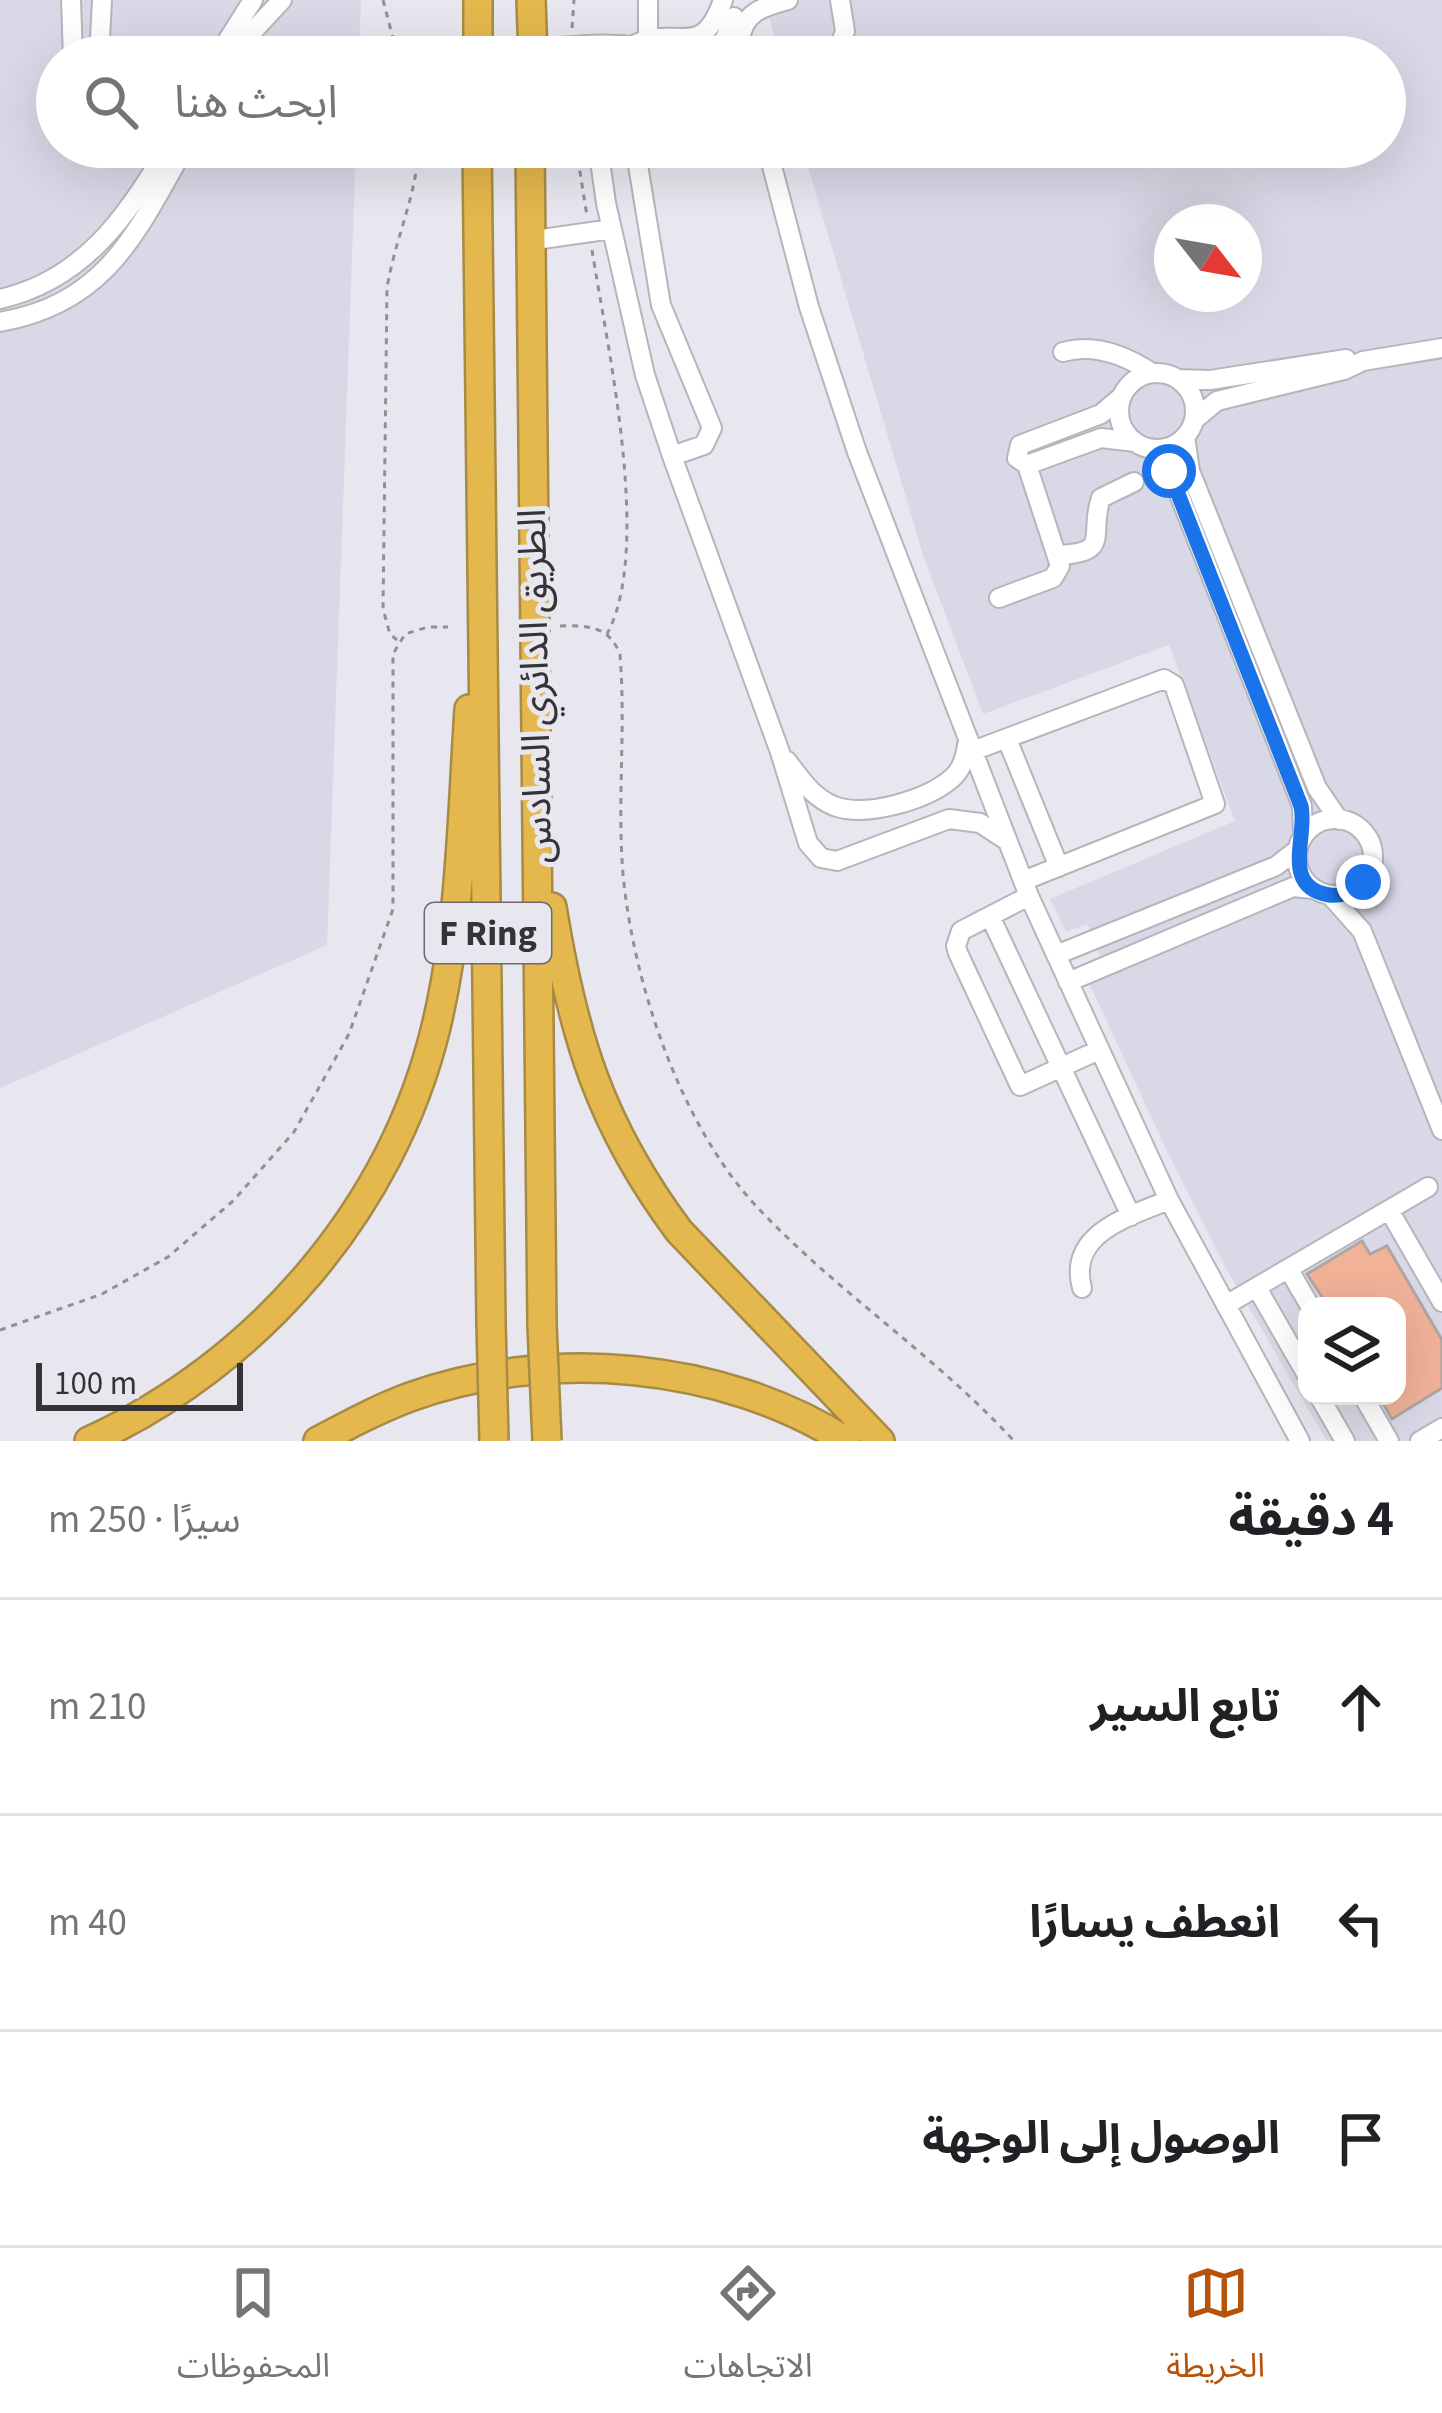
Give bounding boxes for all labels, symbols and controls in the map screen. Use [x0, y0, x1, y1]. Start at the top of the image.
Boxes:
search box [36, 36, 1406, 168]
icon: search [78, 69, 144, 135]
text: ابحث هنا [174, 71, 338, 135]
north arrow [1154, 204, 1262, 312]
route start [1142, 444, 1196, 498]
street label: الطريق الدائري السادس [505, 508, 567, 864]
route end [1336, 855, 1390, 909]
road number: F Ring [425, 903, 551, 963]
map controls [1298, 1297, 1406, 1405]
button: layers [1298, 1297, 1406, 1405]
scale bar [36, 1357, 243, 1410]
text: 100 m [54, 1360, 137, 1407]
text: 4 دقيقة [1229, 1483, 1394, 1555]
text: سيرًا · 250 m [48, 1492, 241, 1548]
icon: ahead [1328, 1674, 1394, 1740]
text: تابع السير [1090, 1675, 1280, 1739]
text: 210 m [48, 1679, 146, 1735]
icon: left [1328, 1890, 1394, 1956]
text: انعطف يسارًا [1029, 1891, 1280, 1955]
text: 40 m [48, 1895, 127, 1951]
icon: arrive [1328, 2106, 1394, 2172]
text: الوصول إلى الوجهة [922, 2107, 1280, 2171]
tab: المحفوظات [177, 2260, 330, 2401]
tab: الاتجاهات [684, 2260, 813, 2401]
tab: الخريطة [1166, 2260, 1265, 2401]

